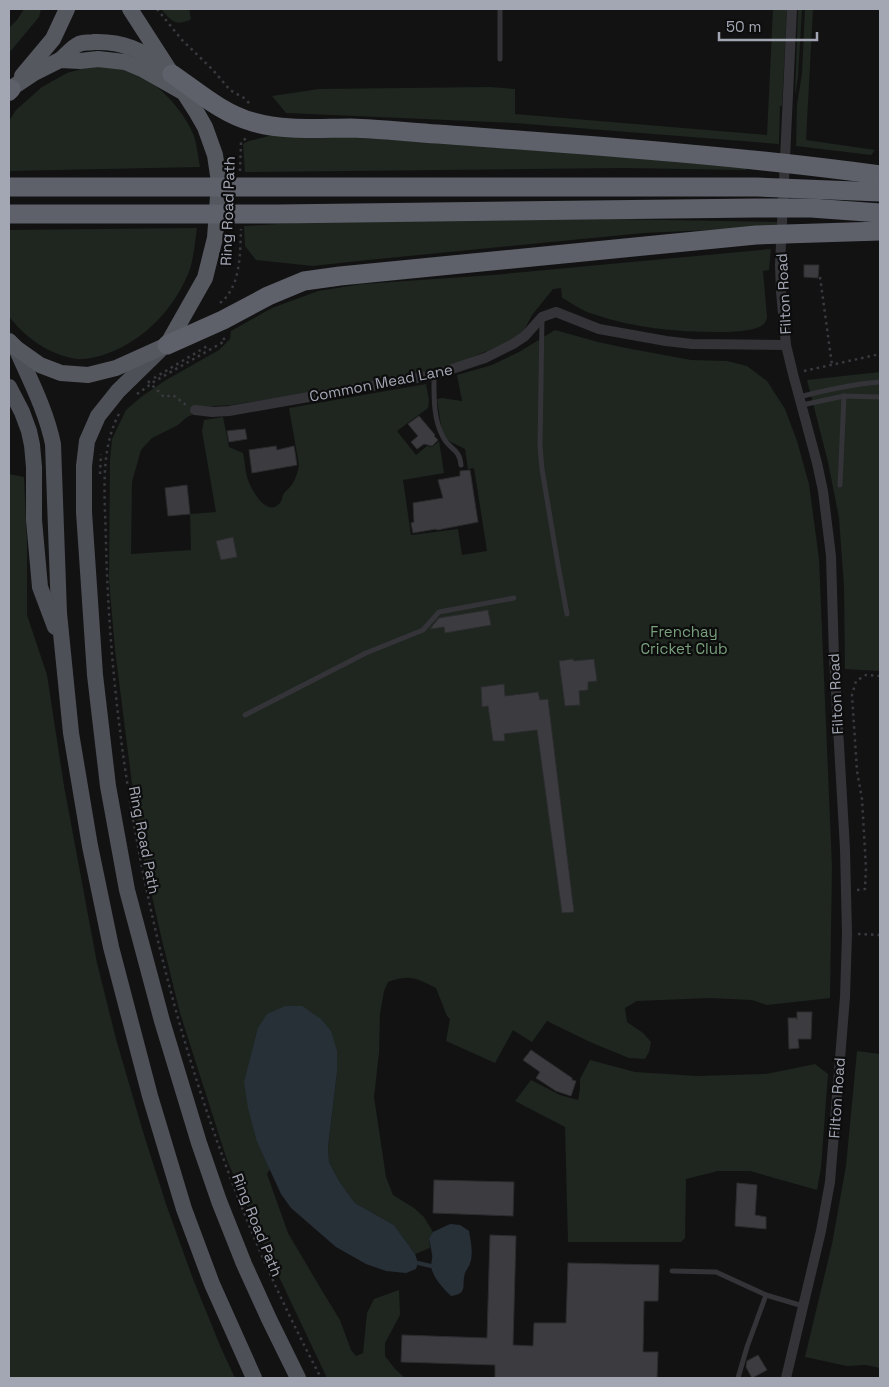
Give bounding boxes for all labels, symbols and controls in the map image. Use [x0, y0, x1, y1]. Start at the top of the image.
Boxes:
scale bar [719, 10, 816, 42]
text: 50 m [726, 17, 761, 36]
street label: Ring Road Path [216, 156, 239, 266]
street label: Filton Road [772, 253, 795, 335]
street label: Common Mead Lane [308, 359, 454, 406]
park label: Frenchay Cricket Club [640, 622, 728, 658]
street label: Filton Road [824, 653, 847, 735]
street label: Ring Road Path [125, 784, 164, 896]
street label: Filton Road [824, 1057, 849, 1139]
street label: Ring Road Path [228, 1170, 287, 1279]

